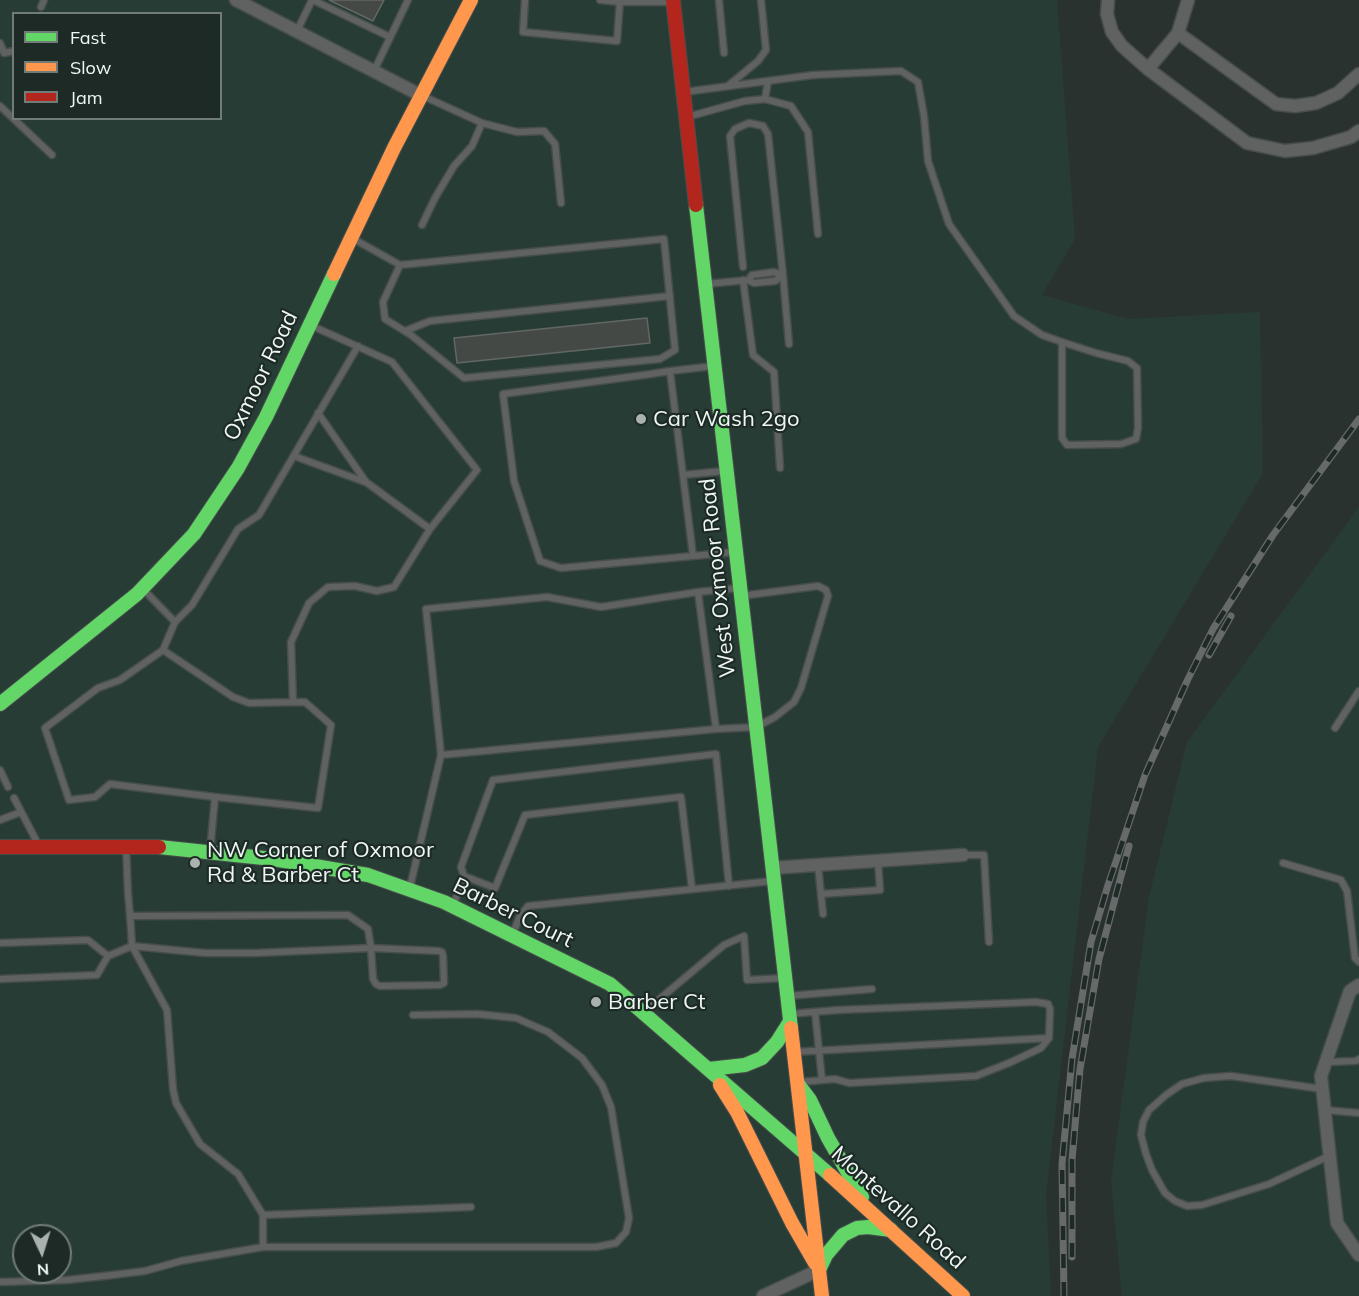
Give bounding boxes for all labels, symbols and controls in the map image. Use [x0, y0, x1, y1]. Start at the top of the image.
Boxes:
legend [12, 12, 222, 120]
text: Fast [70, 26, 106, 49]
text: Slow [70, 56, 111, 79]
text: Jam [70, 86, 103, 109]
street label: Oxmoor Road [218, 307, 304, 445]
place label: Car Wash 2go [653, 406, 800, 432]
marker: Car Wash 2go [634, 412, 648, 426]
street label: West Oxmoor Road [694, 477, 742, 679]
place label: NW Corner of Oxmoor Rd & Barber Ct [207, 837, 434, 888]
marker: NW Corner of Oxmoor Rd & Barber Ct [188, 856, 202, 870]
street label: Barber Court [448, 872, 578, 954]
place label: Barber Ct [608, 989, 705, 1015]
marker: Barber Ct [589, 995, 603, 1009]
street label: Montevallo Road [826, 1141, 970, 1275]
north arrow [12, 1224, 72, 1284]
text: N [36, 1260, 50, 1280]

